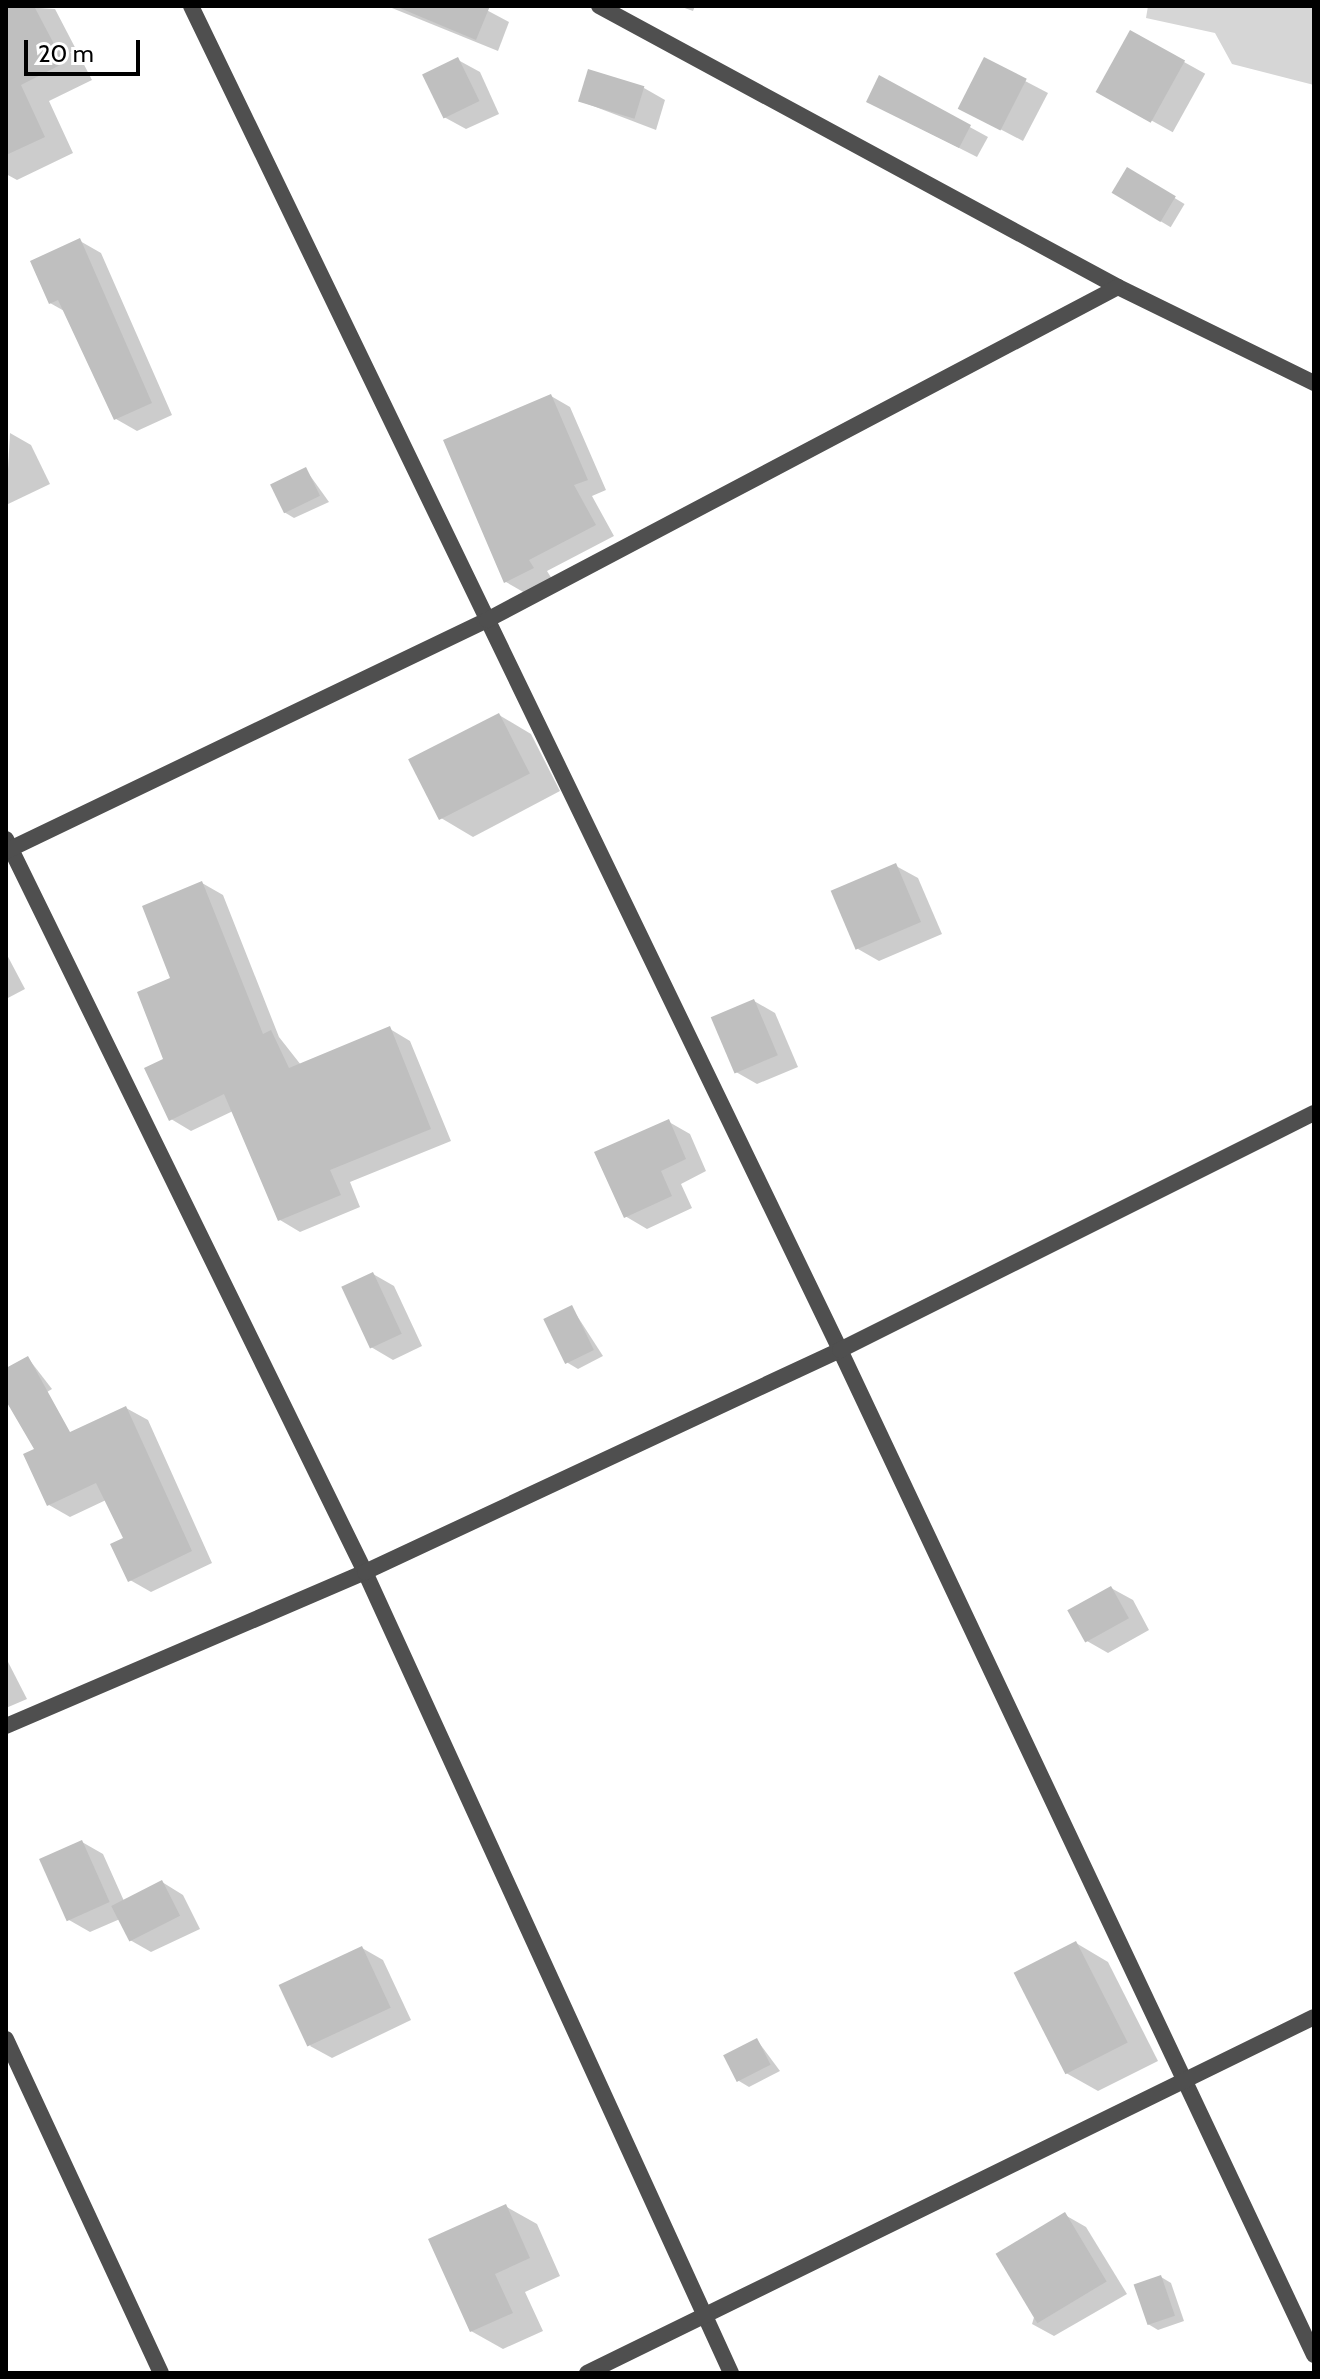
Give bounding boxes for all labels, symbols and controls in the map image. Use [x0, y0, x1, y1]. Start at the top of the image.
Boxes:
scale bar [28, 24, 144, 74]
text: 20 m [38, 39, 94, 68]

